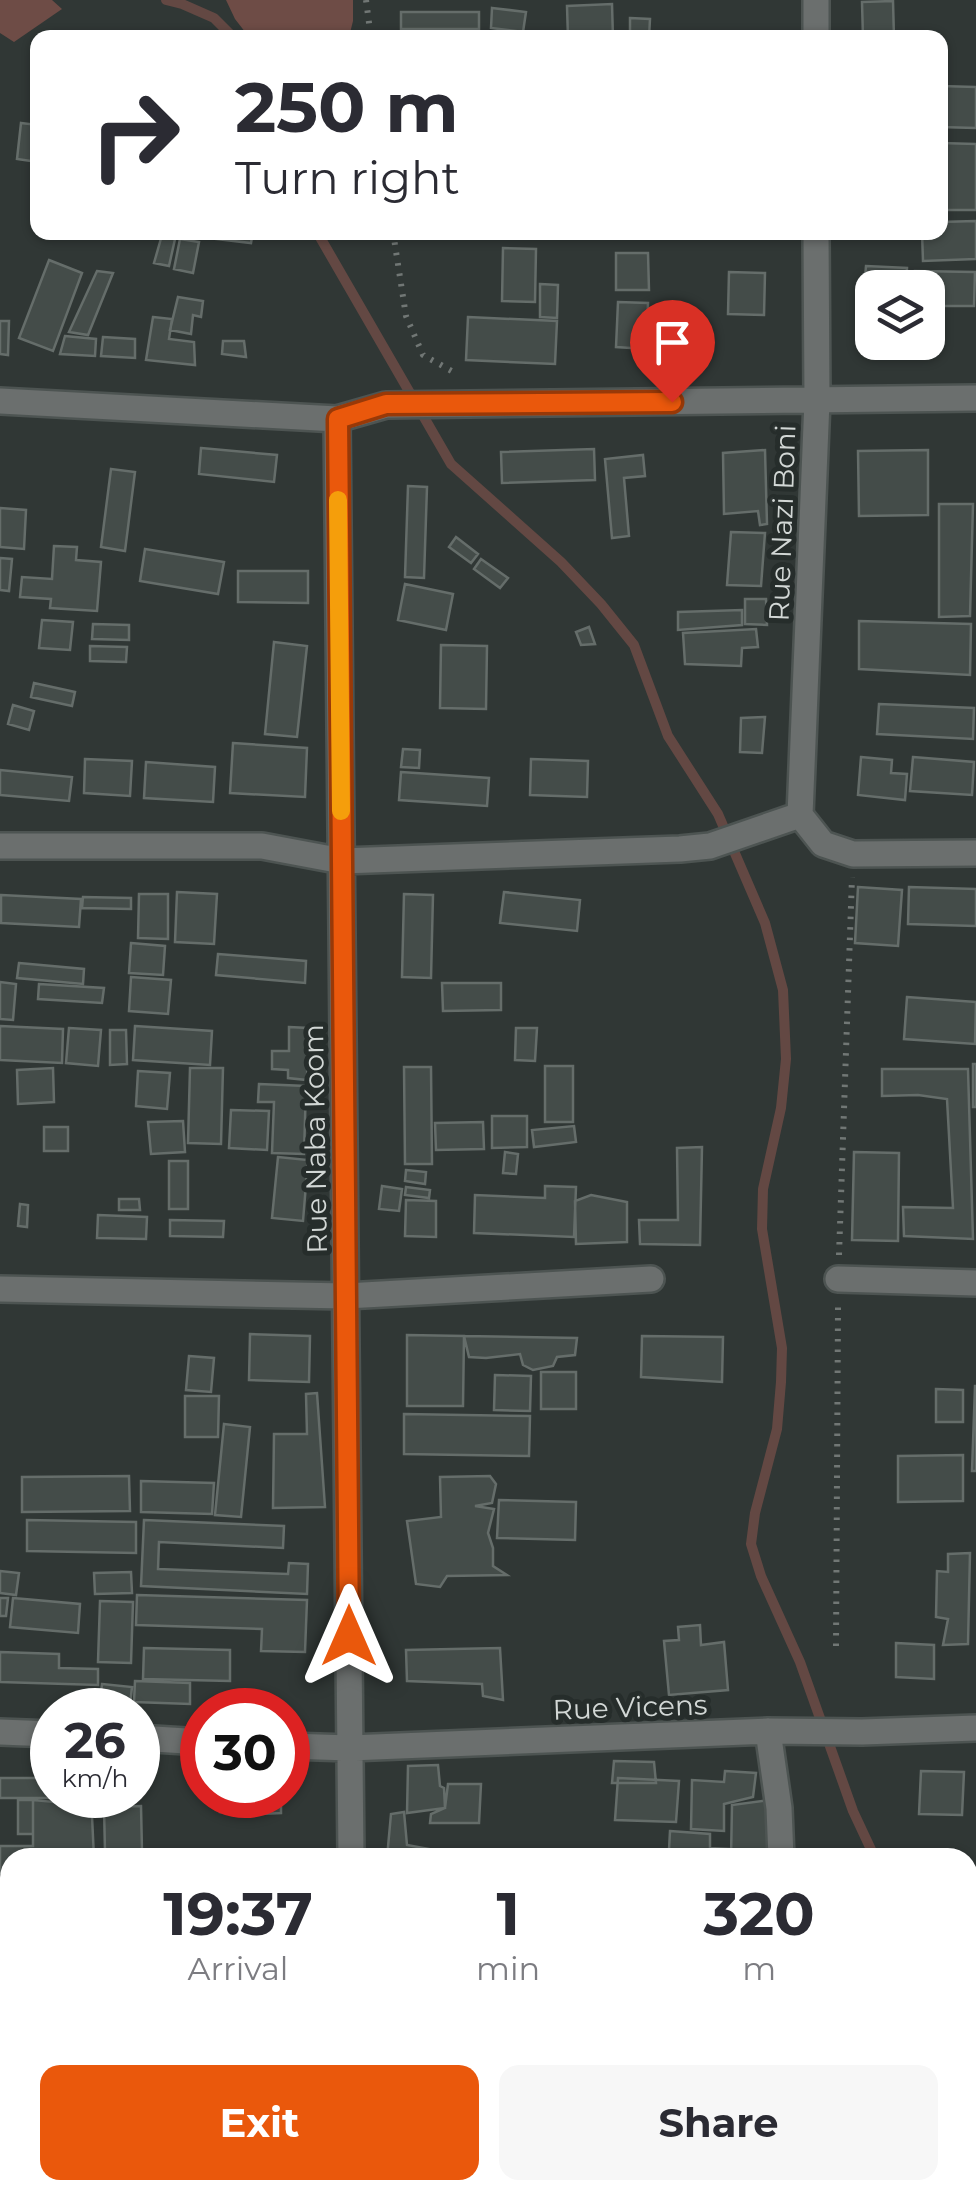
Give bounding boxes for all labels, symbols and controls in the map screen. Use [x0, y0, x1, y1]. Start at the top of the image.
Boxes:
text: 250 m [235, 64, 459, 150]
icon: right [70, 70, 200, 200]
text: Turn right [235, 150, 460, 205]
map controls [855, 270, 945, 360]
button: layers [855, 270, 945, 360]
pin [630, 300, 715, 403]
icon: arrive [645, 315, 700, 370]
street label: Rue Nazi Boni [762, 424, 802, 622]
street label: Rue Naba Koom [296, 1024, 334, 1254]
position arrow [297, 1584, 401, 1688]
street label: Rue Vicens [552, 1687, 708, 1727]
speed limit sign: 30 [180, 1688, 310, 1818]
text: 26 [64, 1710, 126, 1771]
text: km/h [62, 1763, 128, 1793]
text: 19:37 [163, 1877, 313, 1950]
text: 1 [496, 1877, 520, 1950]
text: 320 [703, 1877, 815, 1950]
text: Arrival [188, 1949, 288, 1988]
text: min [476, 1949, 540, 1988]
text: m [742, 1949, 776, 1988]
button: Exit [40, 2065, 479, 2180]
button: Share [499, 2065, 938, 2180]

